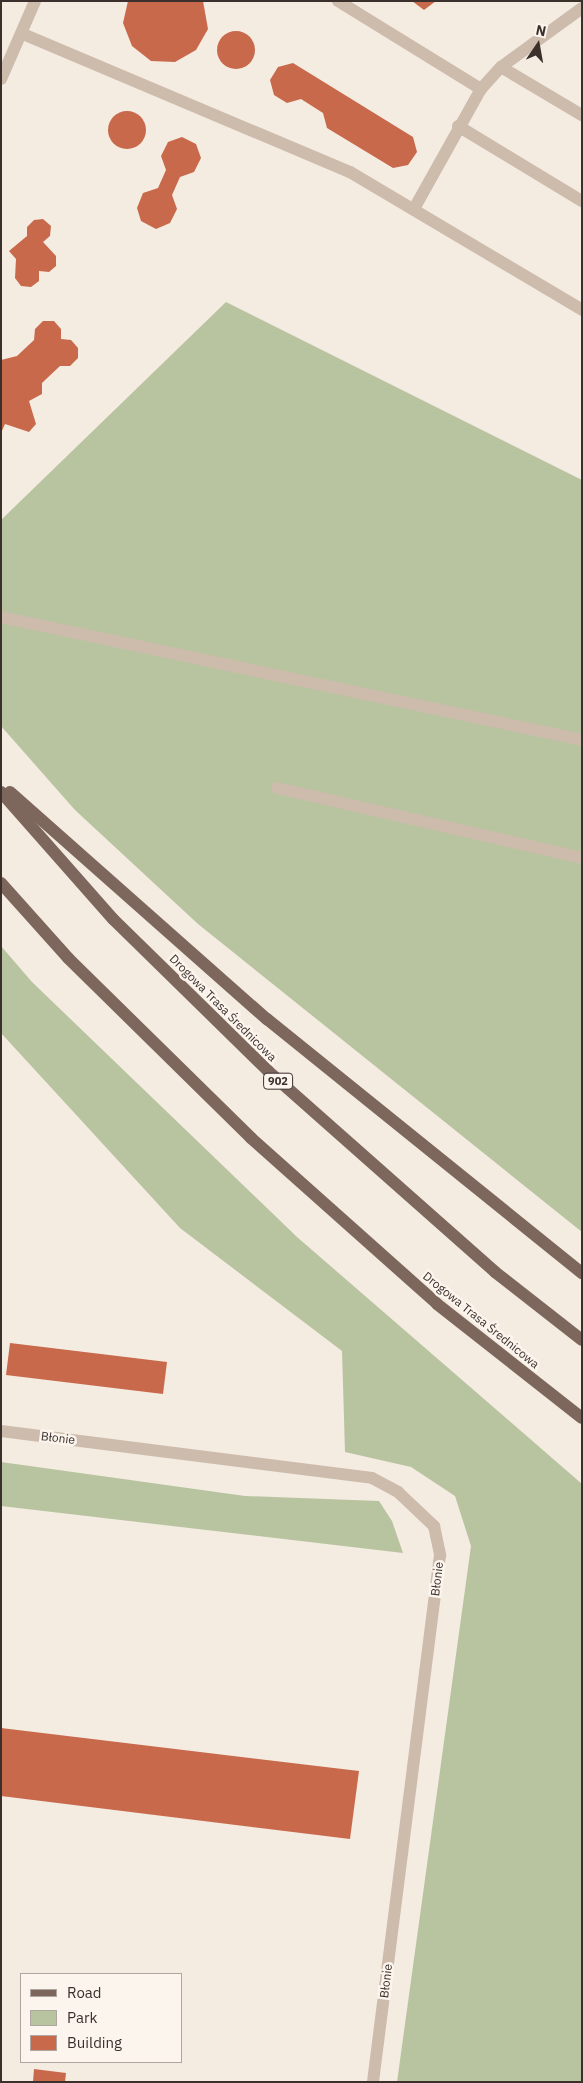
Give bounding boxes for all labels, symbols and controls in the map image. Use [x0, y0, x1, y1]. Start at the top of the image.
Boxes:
north arrow [513, 20, 563, 70]
text: N [534, 20, 548, 40]
street label: Drogowa Trasa Średnicowa [167, 952, 279, 1064]
road number: 902 [263, 1072, 293, 1090]
street label: Drogowa Trasa Średnicowa [420, 1269, 542, 1371]
street label: Błonie [40, 1429, 76, 1447]
street label: Błonie [428, 1561, 446, 1597]
street label: Błonie [377, 1963, 395, 1999]
legend [20, 1973, 182, 2063]
text: Road [67, 1983, 102, 2002]
text: Park [67, 2008, 97, 2027]
text: Building [67, 2033, 122, 2052]

